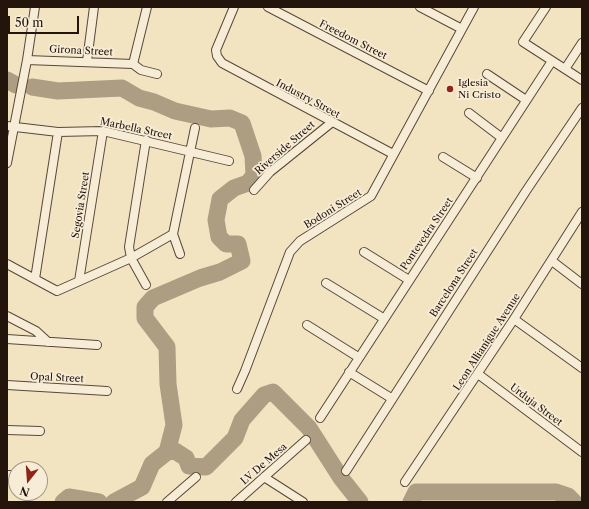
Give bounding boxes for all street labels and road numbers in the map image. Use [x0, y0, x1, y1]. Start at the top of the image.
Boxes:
street label: Freedom Street [317, 18, 389, 62]
street label: Girona Street [49, 43, 113, 59]
street label: Industry Street [274, 77, 342, 121]
street label: Marbella Street [99, 116, 173, 142]
street label: Riverside Street [253, 119, 317, 177]
street label: Segovia Street [70, 171, 92, 239]
street label: Bodoni Street [302, 187, 364, 231]
street label: Pontevedra Street [398, 195, 456, 273]
street label: Barcelona Street [428, 247, 480, 319]
street label: Leon Allianigue Avenue [451, 291, 523, 393]
street label: Opal Street [30, 371, 84, 385]
street label: Urduja Street [507, 381, 565, 429]
street label: LV De Mesa [239, 441, 289, 487]

